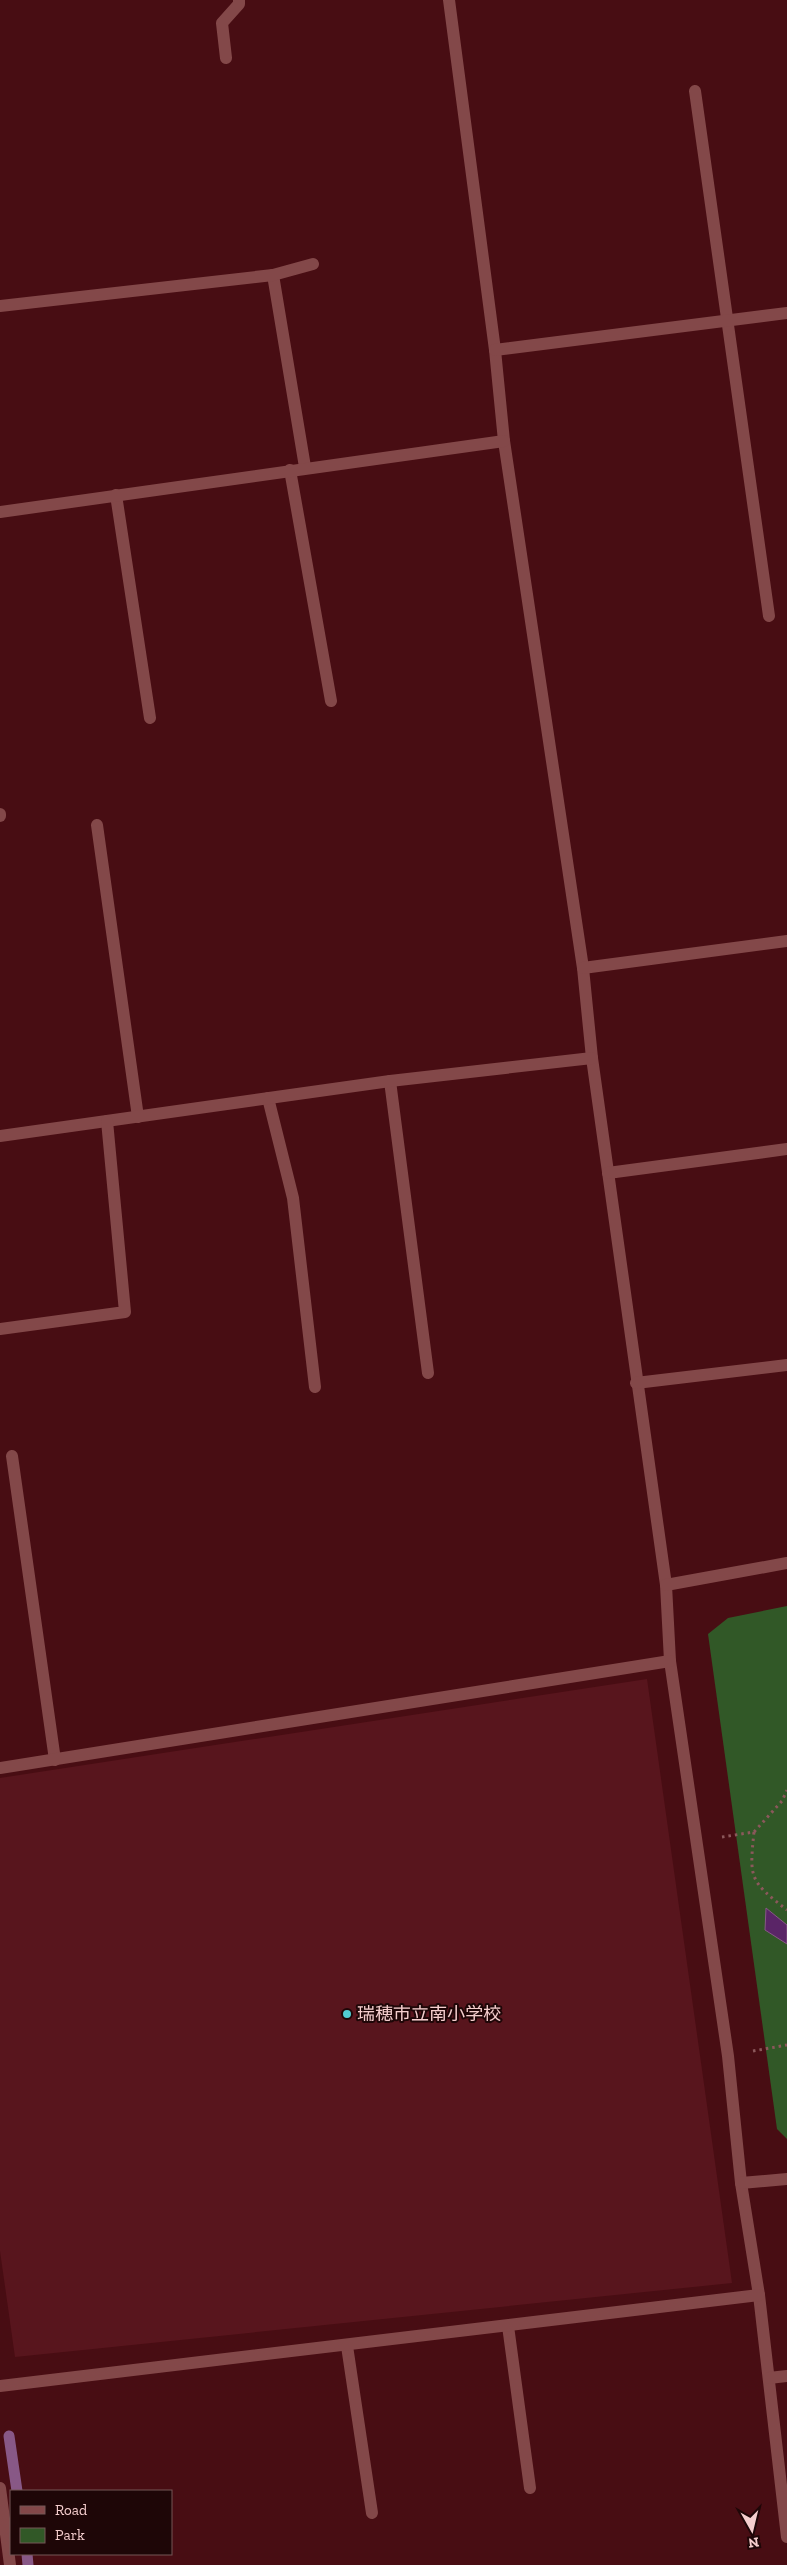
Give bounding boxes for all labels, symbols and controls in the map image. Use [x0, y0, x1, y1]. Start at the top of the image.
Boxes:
place label: 瑞穂市立南小学校 [357, 2003, 501, 2025]
marker: 瑞穂市立南小学校 [341, 2008, 353, 2020]
legend [10, 2490, 172, 2555]
text: Road [55, 2501, 88, 2519]
north arrow [727, 2505, 777, 2555]
text: Park [55, 2526, 85, 2544]
text: N [747, 2533, 760, 2552]

